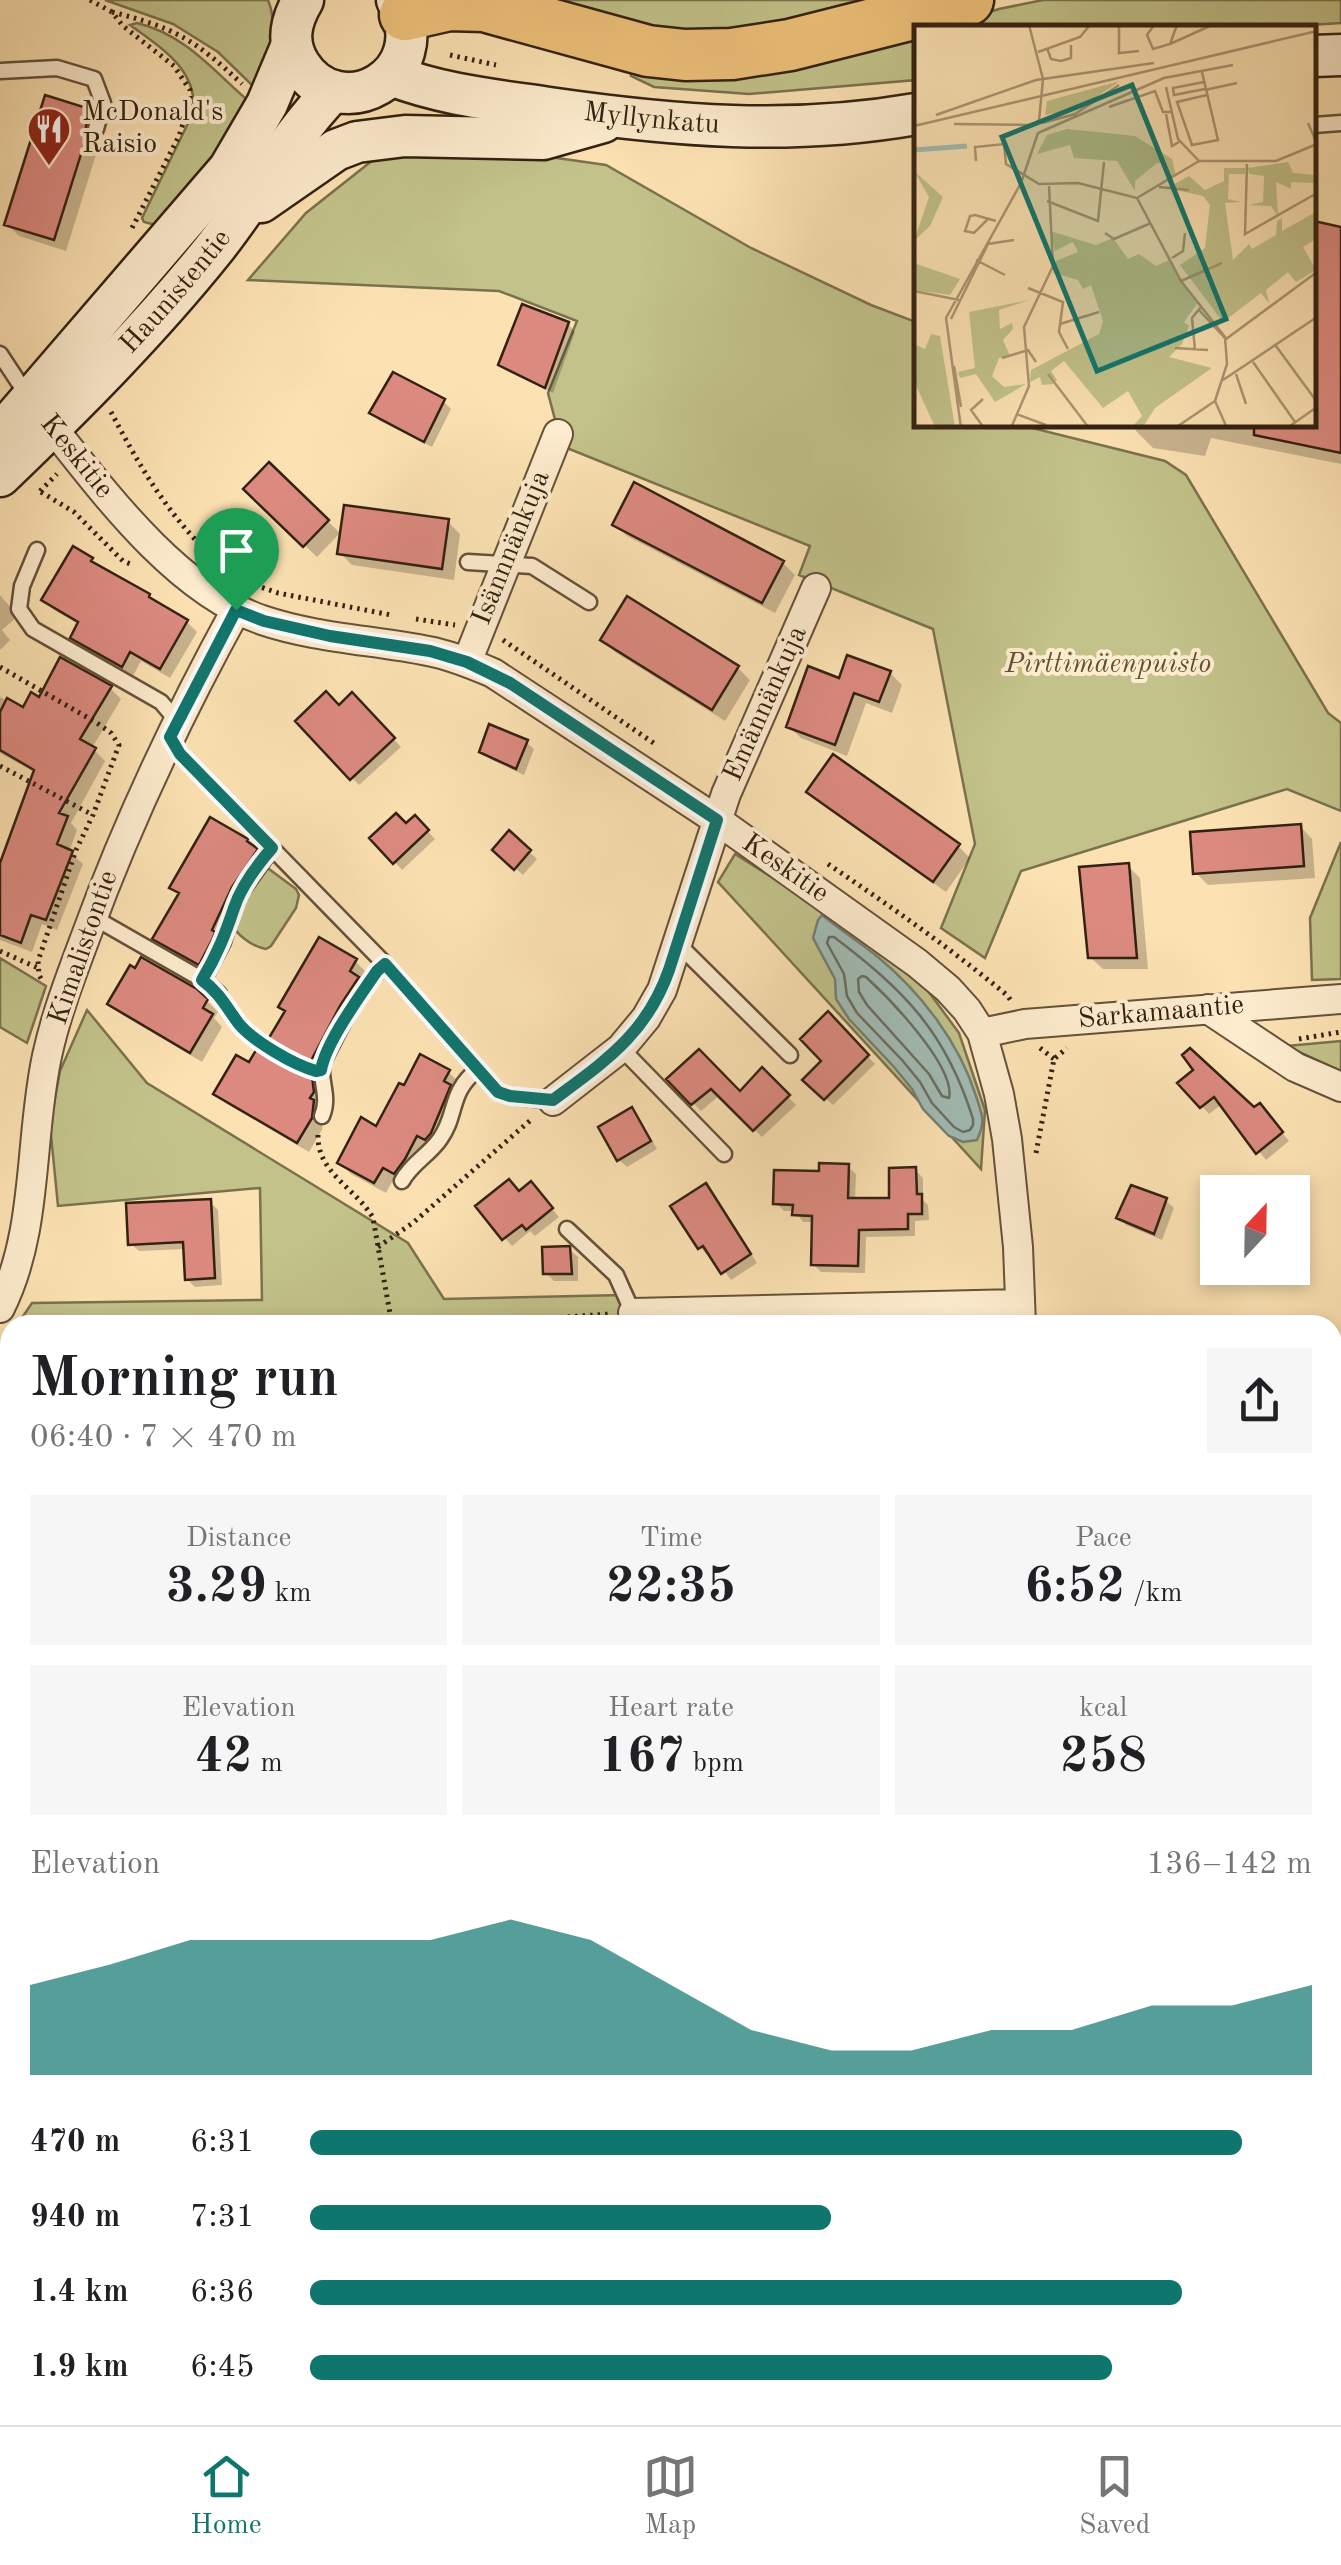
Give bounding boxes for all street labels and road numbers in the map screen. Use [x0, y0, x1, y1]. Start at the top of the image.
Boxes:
street label: Myllynkatu [582, 99, 720, 140]
street label: Haunistentie [116, 225, 237, 360]
street label: Keskitie [34, 410, 118, 504]
street label: Isännnänkuja [468, 467, 556, 629]
street label: Emännänkuja [719, 622, 813, 786]
street label: Keskitie [737, 829, 833, 909]
street label: Kimalistontie [45, 867, 123, 1029]
street label: Sarkamaantie [1077, 992, 1245, 1034]

